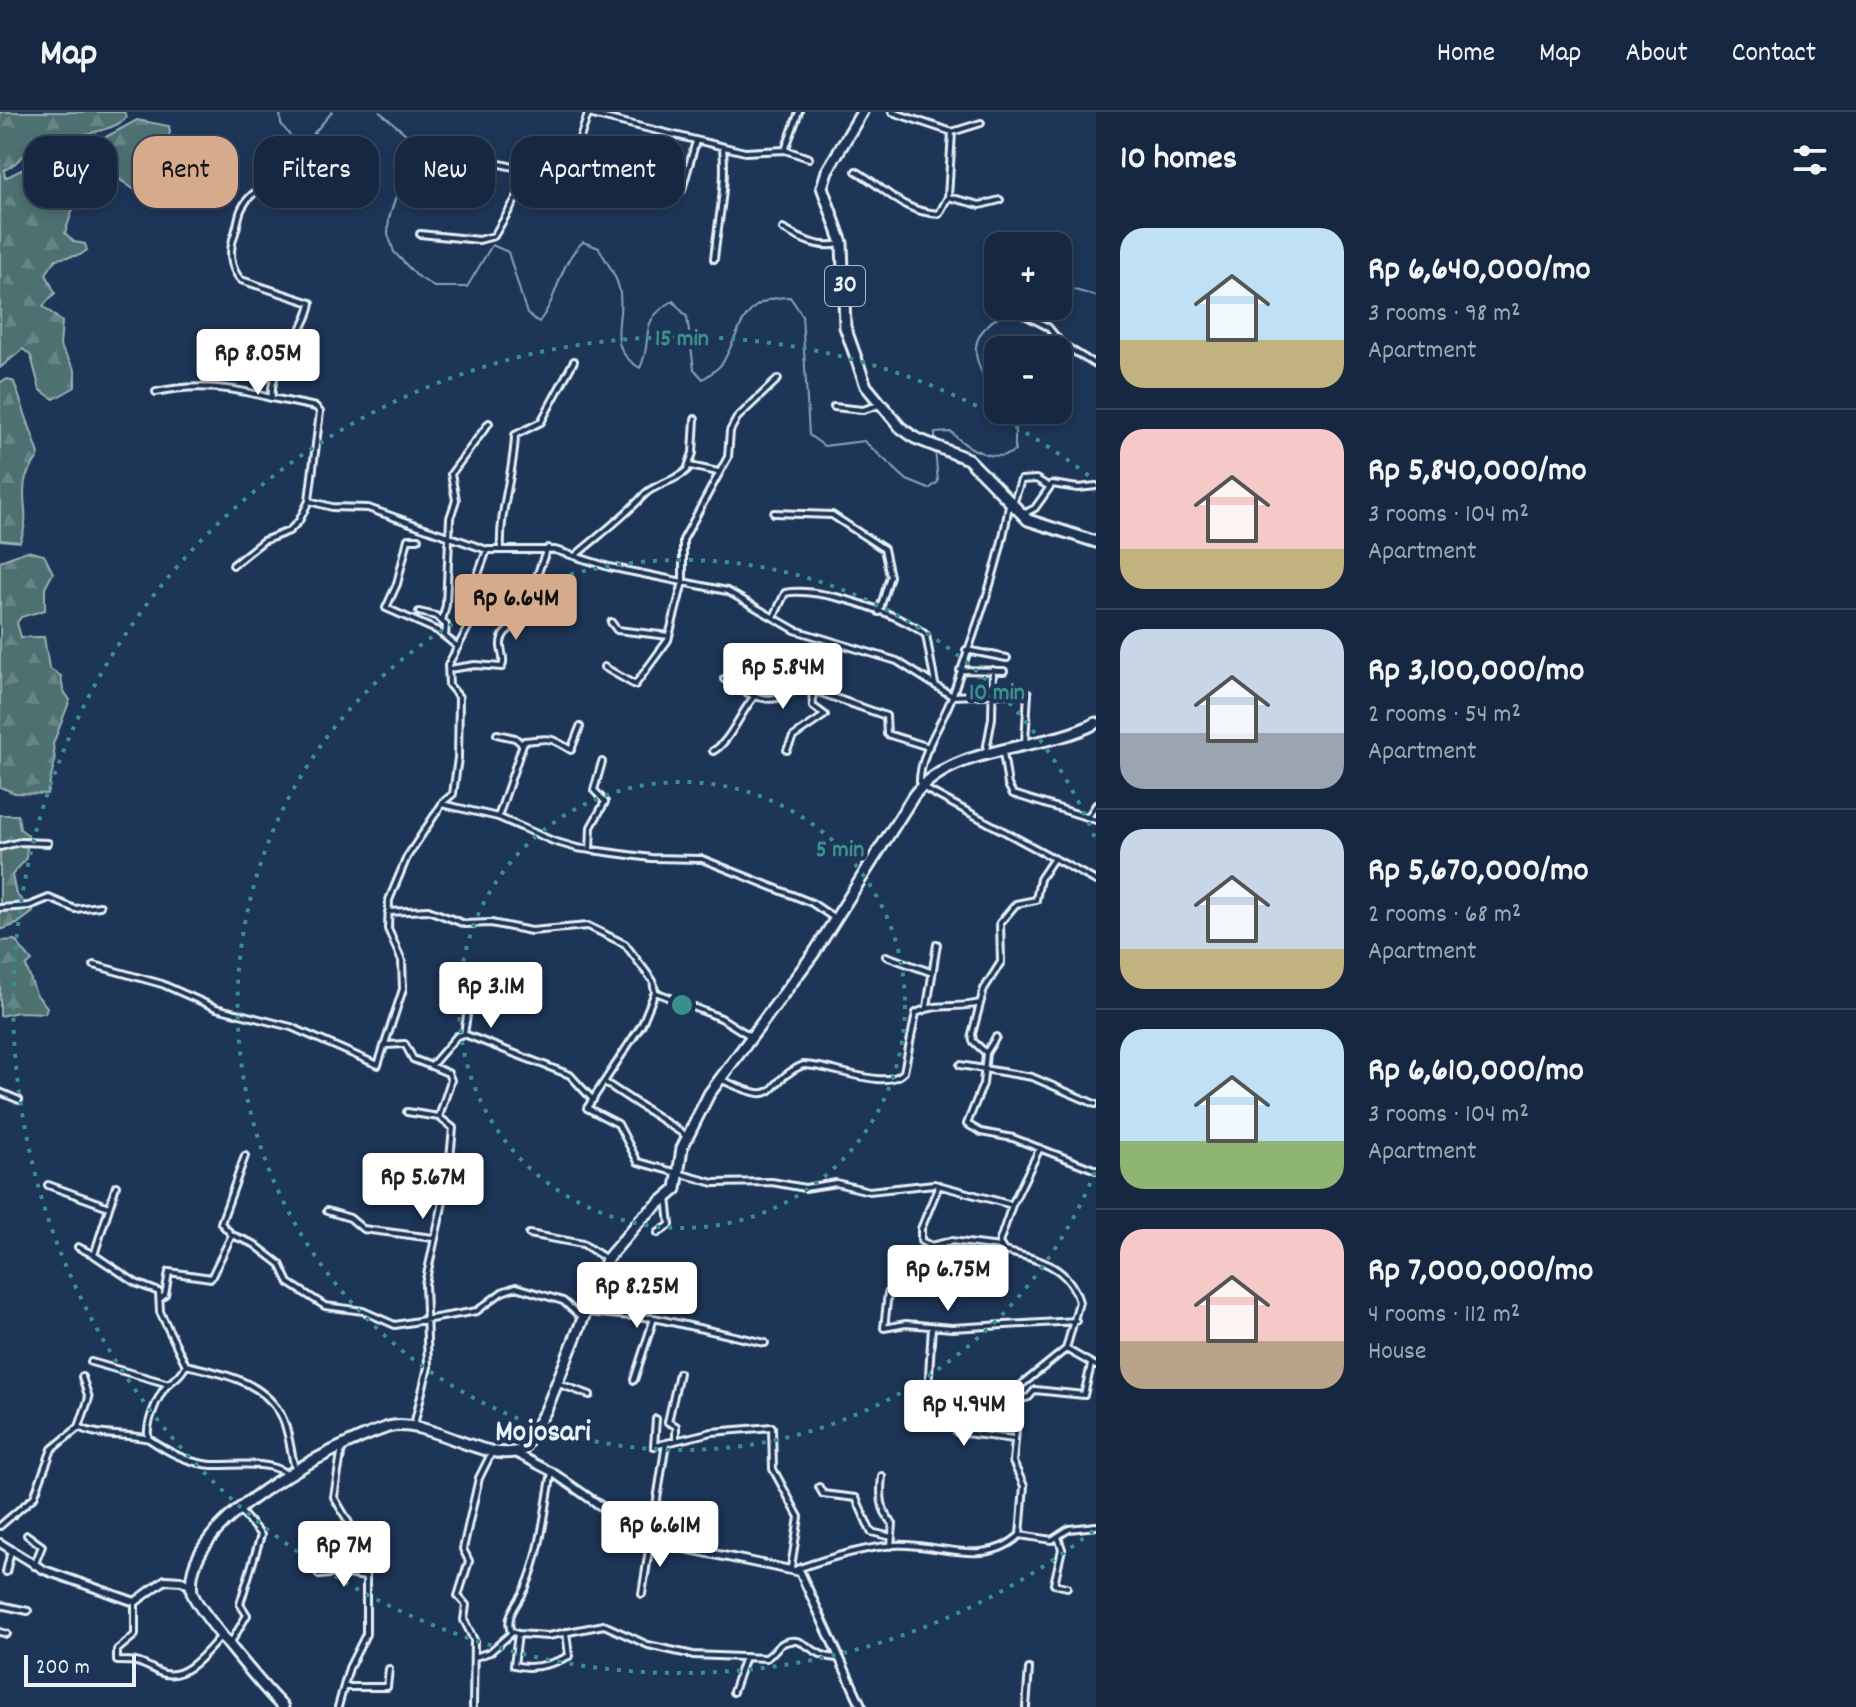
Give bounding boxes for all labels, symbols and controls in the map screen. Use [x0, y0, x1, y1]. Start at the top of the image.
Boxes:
text: Map [40, 28, 98, 83]
text: Home [1437, 35, 1495, 75]
text: Map [1539, 35, 1581, 75]
text: About [1625, 35, 1688, 75]
text: Contact [1732, 35, 1816, 75]
chip: Buy [24, 136, 117, 208]
chip: Rent [133, 136, 238, 208]
chip: Filters [254, 136, 379, 208]
chip: New [395, 136, 495, 208]
chip: Apartment [511, 136, 684, 208]
text: 10 homes [1120, 136, 1237, 185]
icon: filters [1788, 138, 1832, 182]
map controls [984, 232, 1072, 424]
button: + [984, 232, 1072, 320]
text: Rp 6,640,000/mo [1368, 247, 1591, 296]
icon: home [1184, 260, 1280, 356]
road number: 30 [825, 266, 865, 306]
text: 3 rooms · 98 m² [1368, 296, 1521, 333]
text: 15 min [655, 323, 709, 357]
pin: Rp 8.05M [175, 329, 341, 397]
text: Apartment [1368, 333, 1477, 370]
text: Rp 8.05M [215, 336, 301, 373]
button: − [984, 336, 1072, 424]
text: Rp 5,840,000/mo [1368, 448, 1587, 497]
icon: home [1184, 461, 1280, 557]
text: 3 rooms · 104 m² [1368, 497, 1529, 534]
text: Apartment [1368, 534, 1477, 571]
pin: Rp 6.64M [433, 574, 599, 642]
text: Rp 6.64M [473, 581, 559, 618]
pin: Rp 5.84M [700, 643, 866, 711]
text: Rp 3,100,000/mo [1368, 648, 1584, 697]
text: Rp 5.84M [741, 650, 825, 687]
icon: home [1184, 661, 1280, 757]
text: 10 min [969, 677, 1025, 711]
text: 2 rooms · 54 m² [1368, 697, 1521, 734]
text: Apartment [1368, 734, 1477, 771]
text: 5 min [816, 834, 864, 868]
text: Rp 5,670,000/mo [1368, 848, 1589, 897]
icon: home [1184, 861, 1280, 957]
text: 2 rooms · 68 m² [1368, 897, 1521, 934]
text: Apartment [1368, 934, 1477, 971]
pin: Rp 3.1M [417, 962, 565, 1030]
text: Rp 3.1M [457, 969, 525, 1006]
centre of rings [668, 991, 696, 1019]
text: Rp 6,610,000/mo [1368, 1048, 1584, 1097]
icon: home [1184, 1061, 1280, 1157]
text: 3 rooms · 104 m² [1368, 1097, 1529, 1134]
text: Apartment [1368, 1134, 1477, 1171]
pin: Rp 5.67M [340, 1153, 506, 1221]
text: Rp 5.67M [381, 1160, 465, 1197]
pin: Rp 6.75M [865, 1245, 1031, 1313]
text: Rp 7,000,000/mo [1368, 1248, 1593, 1297]
text: Rp 6.75M [906, 1252, 990, 1289]
icon: home [1184, 1261, 1280, 1357]
pin: Rp 8.25M [554, 1262, 720, 1330]
text: Rp 8.25M [595, 1269, 679, 1306]
text: 4 rooms · 112 m² [1368, 1297, 1520, 1334]
text: House [1368, 1334, 1426, 1371]
pin: Rp 4.94M [881, 1380, 1047, 1448]
text: Rp 4.94M [922, 1387, 1006, 1424]
district label: Mojosari [495, 1413, 591, 1456]
pin: Rp 6.61M [577, 1501, 743, 1569]
text: Rp 6.61M [619, 1508, 701, 1545]
pin: Rp 7M [288, 1521, 400, 1589]
text: Rp 7M [316, 1528, 372, 1565]
scale bar [24, 1651, 136, 1687]
text: 200 m [36, 1653, 90, 1684]

